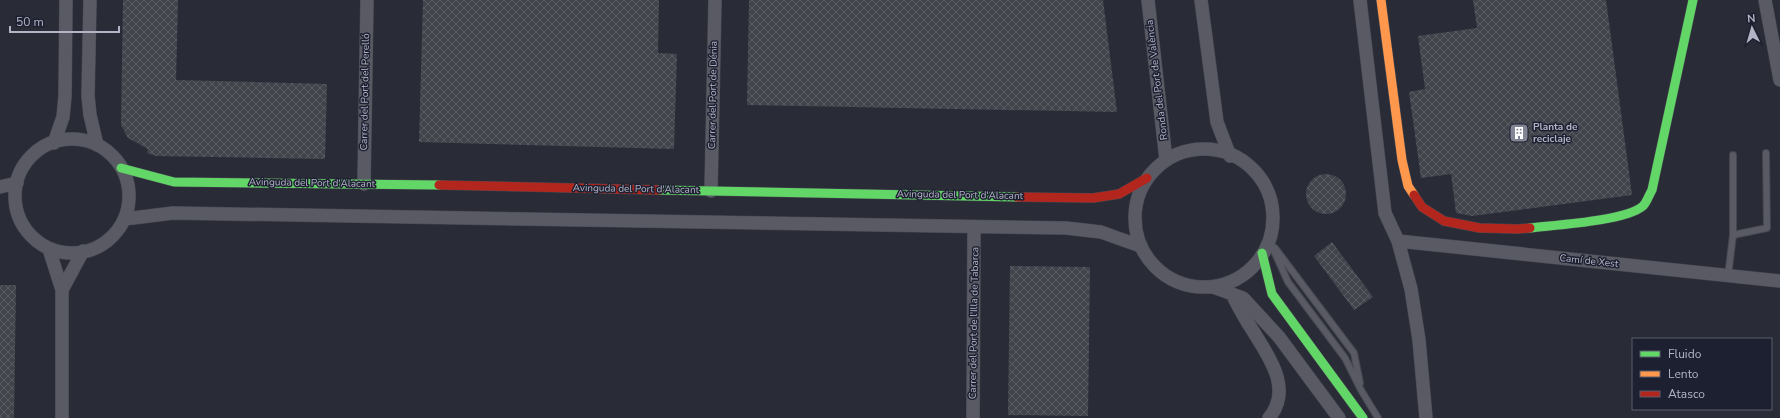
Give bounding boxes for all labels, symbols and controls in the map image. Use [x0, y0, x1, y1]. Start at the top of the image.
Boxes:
scale bar [10, 8, 119, 34]
north arrow [1732, 8, 1772, 48]
text: N [1746, 11, 1756, 26]
text: 50 m [16, 14, 44, 30]
street label: Ronda del Port de València [1143, 19, 1171, 141]
street label: Carrer del Port del Perelló [357, 33, 373, 151]
street label: Carrer del Port de Dénia [705, 41, 721, 149]
place label: Planta de reciclaje [1533, 120, 1578, 146]
building icon: Planta de reciclaje [1508, 122, 1530, 144]
street label: Avinguda del Port d'Alacant [249, 175, 376, 191]
street label: Avinguda del Port d'Alacant [573, 181, 700, 197]
street label: Avinguda del Port d'Alacant [897, 187, 1024, 203]
street label: Carrer del Port de l'Illa de Tabarca [966, 247, 982, 399]
street label: Camí de Xest [1559, 251, 1620, 271]
legend [1632, 338, 1772, 410]
text: Fluido [1668, 346, 1702, 362]
text: Lento [1668, 366, 1699, 382]
text: Atasco [1668, 386, 1705, 402]

